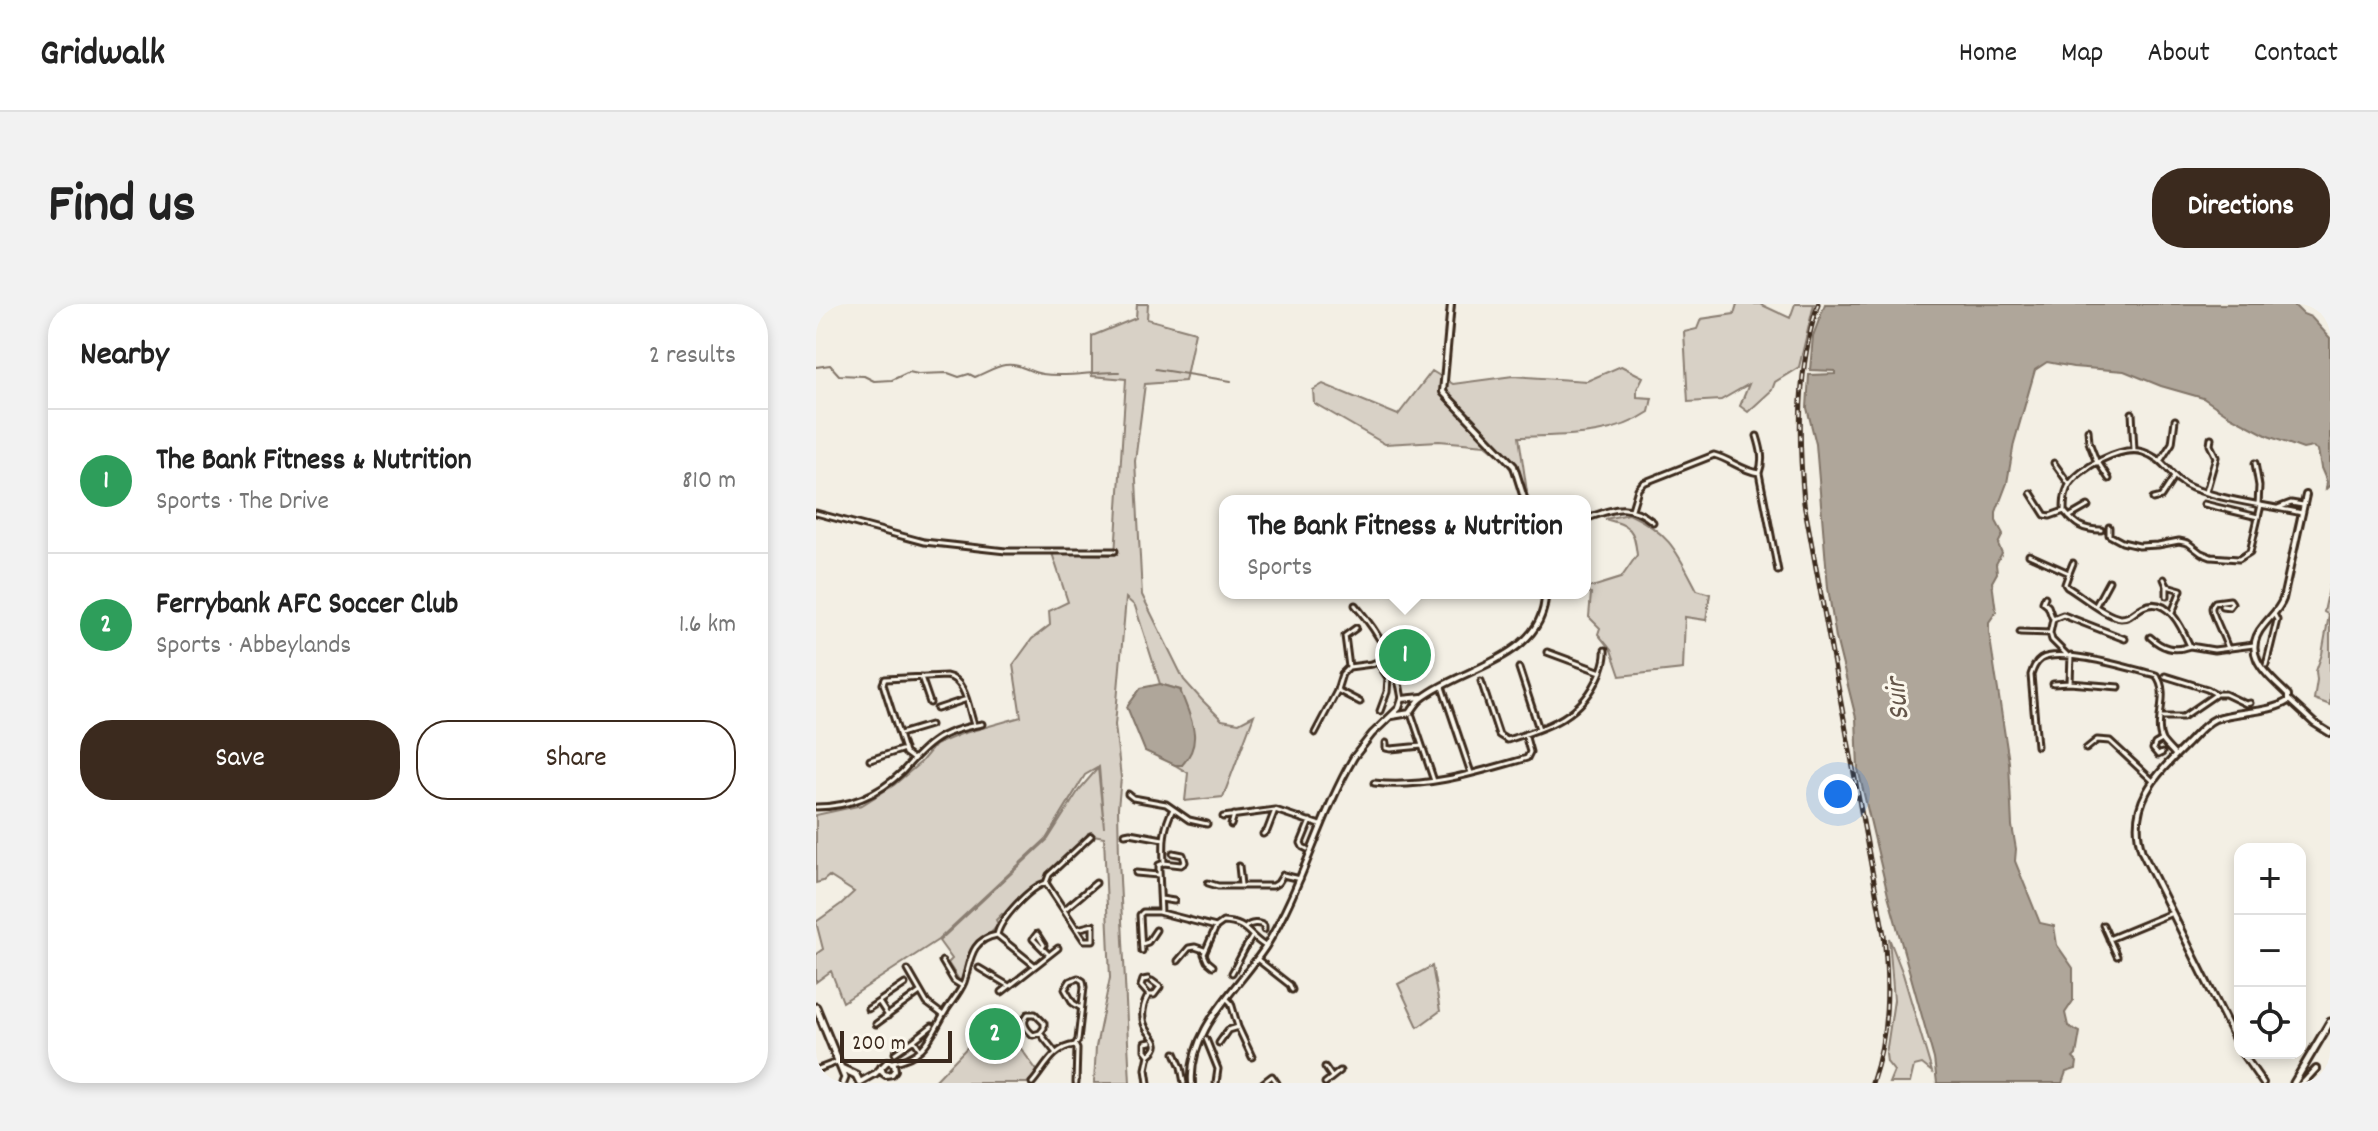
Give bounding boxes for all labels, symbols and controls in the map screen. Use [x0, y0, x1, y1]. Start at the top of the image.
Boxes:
text: Gridwalk [40, 28, 165, 83]
text: Home [1959, 35, 2017, 75]
text: Map [2061, 35, 2103, 75]
text: About [2147, 35, 2210, 75]
text: Contact [2254, 35, 2338, 75]
text: Find us [48, 168, 196, 248]
button: Directions [2152, 168, 2330, 248]
text: Nearby [80, 332, 169, 381]
text: 2 results [649, 338, 736, 375]
text: The Bank Fitness & Nutrition [156, 441, 472, 484]
text: 1 [103, 463, 109, 500]
text: 810 m [682, 463, 736, 500]
text: Sports · The Drive [156, 484, 329, 521]
popup [1219, 495, 1591, 599]
text: The Bank Fitness & Nutrition [1247, 507, 1563, 550]
text: Sports [1247, 550, 1312, 587]
text: Ferrybank AFC Soccer Club [156, 585, 458, 628]
text: 2 [100, 607, 112, 644]
text: 1.6 km [679, 607, 736, 644]
pin: 1 [1379, 625, 1431, 685]
text: Sports · Abbeylands [156, 628, 351, 665]
water label: Suir [1876, 673, 1924, 723]
button: Save [80, 720, 400, 800]
button: Share [416, 720, 736, 800]
your location [1818, 774, 1858, 814]
map controls [2234, 843, 2306, 1059]
button: + [2234, 843, 2306, 915]
button: − [2234, 915, 2306, 987]
button: locate [2234, 987, 2306, 1059]
pin: 2 [969, 1004, 1021, 1064]
scale bar [840, 1027, 952, 1063]
text: 200 m [852, 1029, 906, 1060]

